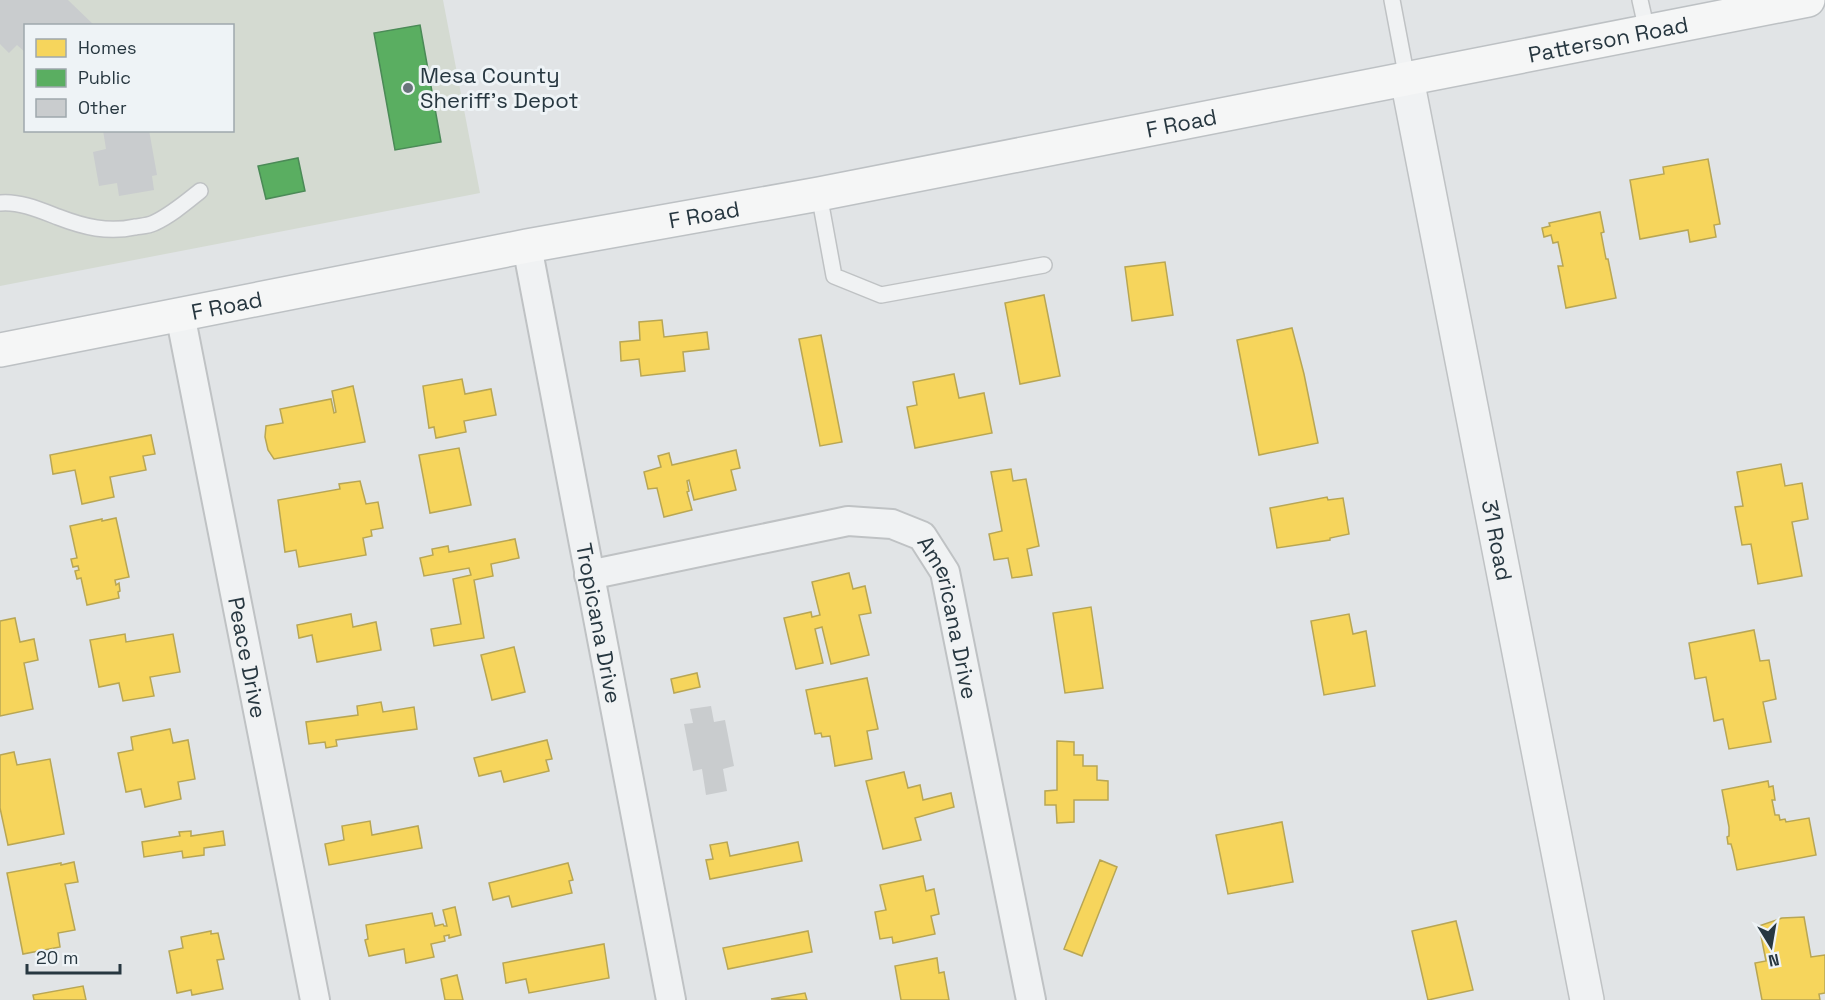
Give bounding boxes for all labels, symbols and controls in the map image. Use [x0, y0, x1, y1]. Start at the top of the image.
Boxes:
street label: Patterson Road [1526, 10, 1691, 69]
legend [24, 24, 234, 132]
text: Homes [78, 36, 137, 59]
place label: Mesa County Sheriff's Depot [420, 61, 579, 114]
text: Public [78, 66, 131, 89]
marker: Mesa County Sheriff's Depot [401, 81, 415, 95]
text: Other [78, 96, 127, 119]
street label: F Road [1144, 102, 1219, 144]
street label: F Road [666, 194, 742, 235]
street label: F Road [189, 285, 264, 326]
street label: 31 Road [1476, 497, 1519, 583]
street label: Americana Drive [911, 530, 984, 701]
street label: Tropicana Drive [570, 541, 628, 706]
street label: Peace Drive [222, 594, 273, 720]
north arrow [1741, 916, 1801, 976]
scale bar [27, 937, 120, 975]
text: 20 m [36, 946, 79, 969]
text: N [1766, 949, 1781, 972]

